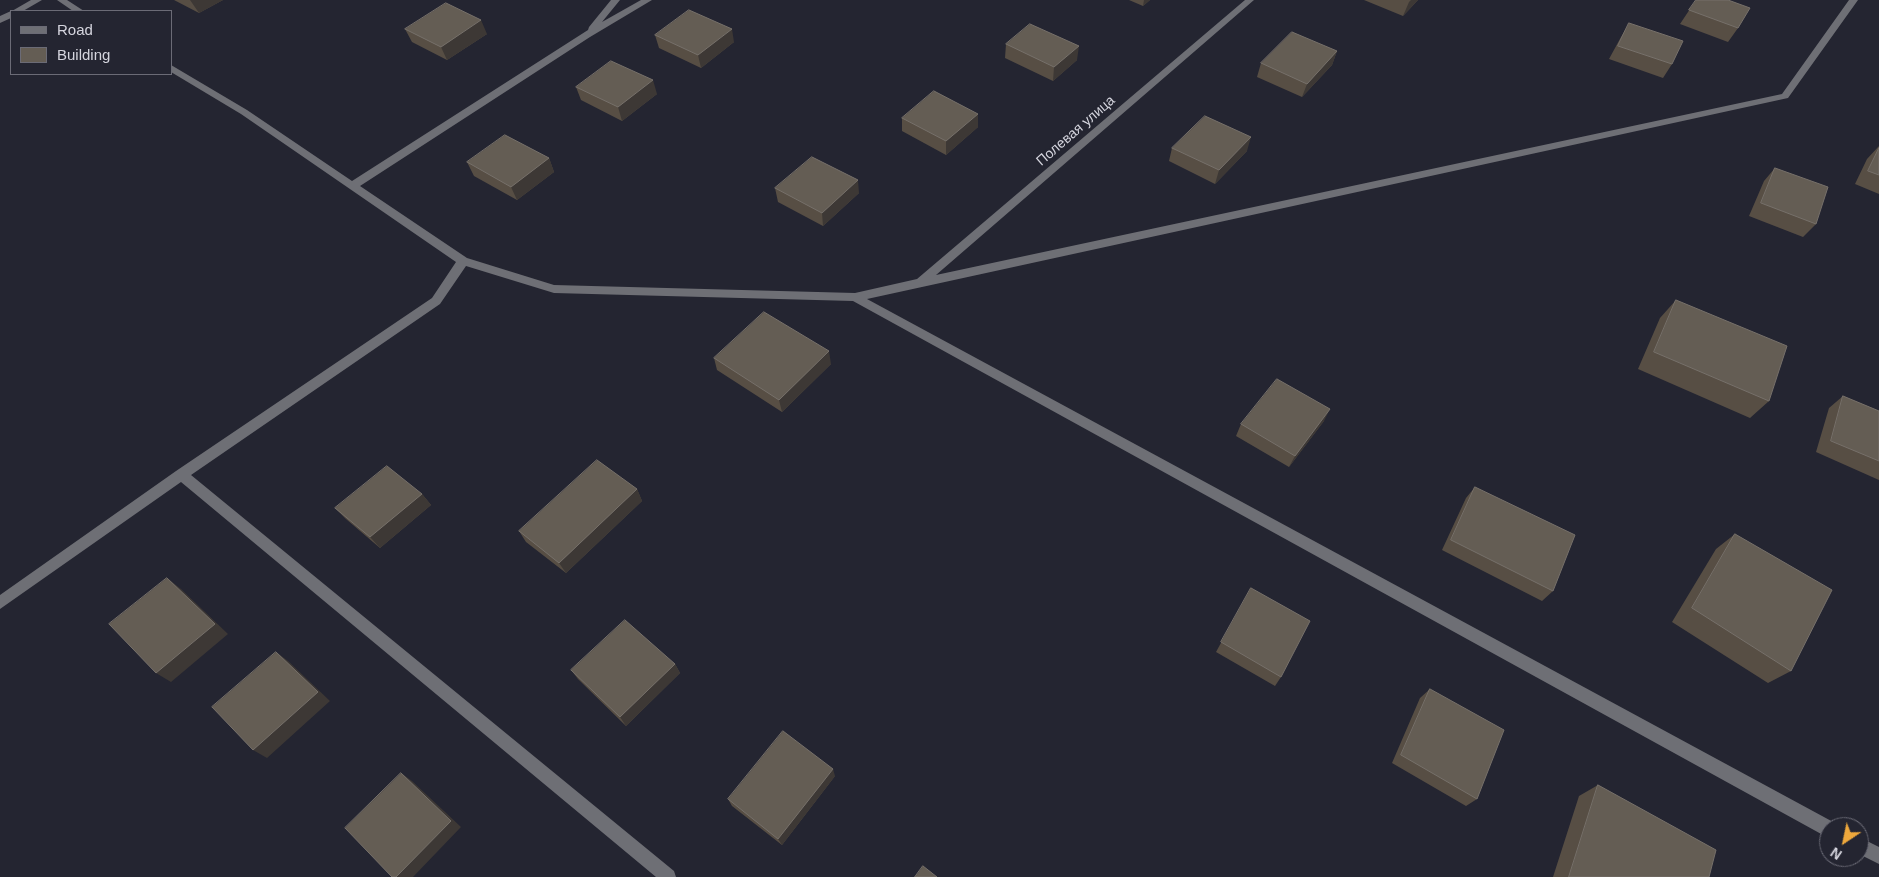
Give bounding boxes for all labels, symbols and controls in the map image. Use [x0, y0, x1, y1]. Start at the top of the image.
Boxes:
legend [10, 10, 172, 75]
text: Road [57, 21, 93, 38]
text: Building [57, 46, 110, 63]
street label: Полевая улица [1033, 92, 1119, 170]
north arrow [1819, 817, 1869, 867]
text: N [1828, 844, 1845, 863]

